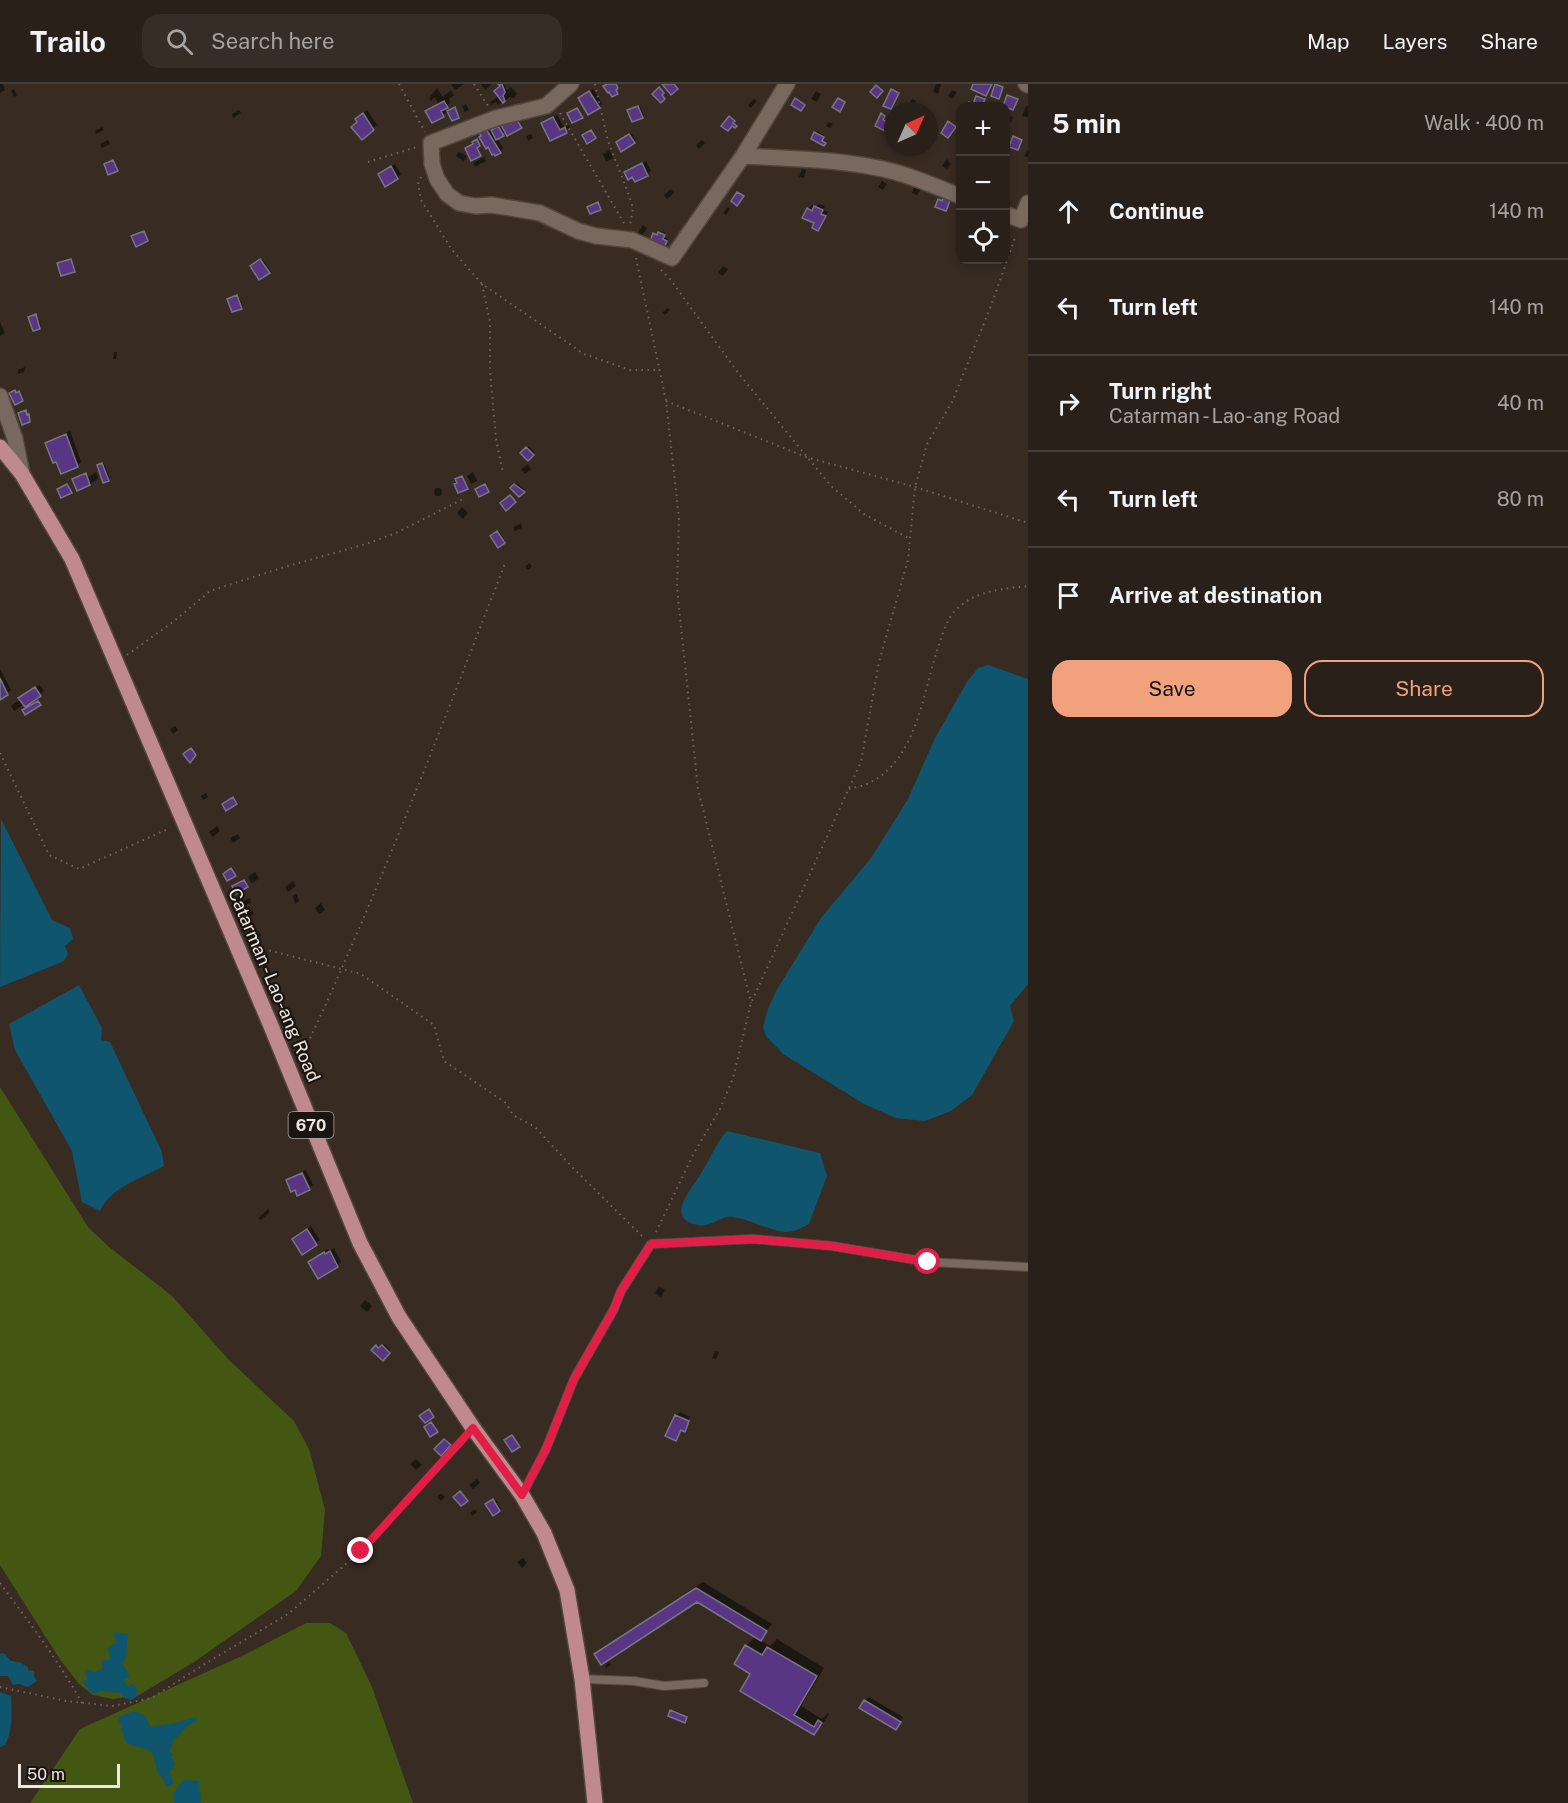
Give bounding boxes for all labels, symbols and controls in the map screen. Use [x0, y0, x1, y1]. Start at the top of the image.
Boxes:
search box [142, 14, 562, 68]
text: Trailo [30, 25, 106, 58]
icon: search [163, 25, 196, 58]
text: Search here [211, 28, 334, 54]
text: Map [1307, 29, 1350, 54]
text: Layers [1383, 29, 1447, 54]
text: Share [1480, 29, 1538, 54]
north arrow [884, 102, 938, 156]
map controls [956, 102, 1010, 264]
button: + [956, 102, 1010, 156]
text: 5 min [1052, 108, 1121, 139]
text: Walk · 400 m [1424, 111, 1544, 135]
button: − [956, 156, 1010, 210]
icon: ahead [1052, 195, 1085, 228]
text: Continue [1109, 198, 1204, 224]
text: 140 m [1489, 199, 1544, 223]
button: locate [956, 210, 1010, 264]
icon: left [1052, 291, 1085, 324]
text: Turn left [1109, 294, 1198, 320]
text: 140 m [1489, 295, 1544, 319]
text: Turn right [1109, 378, 1212, 404]
icon: right [1052, 387, 1085, 420]
text: 40 m [1497, 391, 1544, 415]
text: Catarman - Lao-ang Road [1109, 404, 1340, 428]
icon: left [1052, 483, 1085, 516]
text: Turn left [1109, 486, 1198, 512]
text: 80 m [1497, 487, 1544, 511]
icon: arrive [1052, 579, 1085, 612]
text: Arrive at destination [1109, 582, 1322, 608]
button: Save [1052, 660, 1292, 717]
button: Share [1304, 660, 1544, 717]
street label: Catarman - Lao-ang Road [224, 885, 325, 1085]
road number: 670 [288, 1112, 334, 1138]
route start [914, 1248, 940, 1274]
route end [347, 1537, 373, 1563]
scale bar [18, 1761, 120, 1788]
text: 50 m [27, 1765, 65, 1784]

